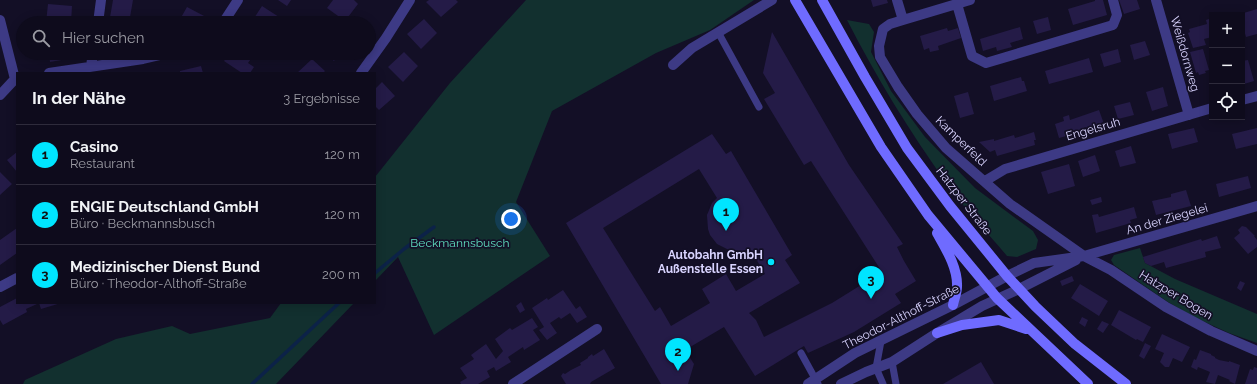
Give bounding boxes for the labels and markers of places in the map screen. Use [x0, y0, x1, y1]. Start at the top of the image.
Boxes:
pin: 1 [713, 198, 739, 231]
place label: Autobahn GmbH Außenstelle Essen [658, 248, 763, 276]
marker: Autobahn GmbH Außenstelle Essen [766, 257, 776, 267]
pin: 3 [858, 266, 884, 299]
pin: 2 [665, 338, 691, 371]

